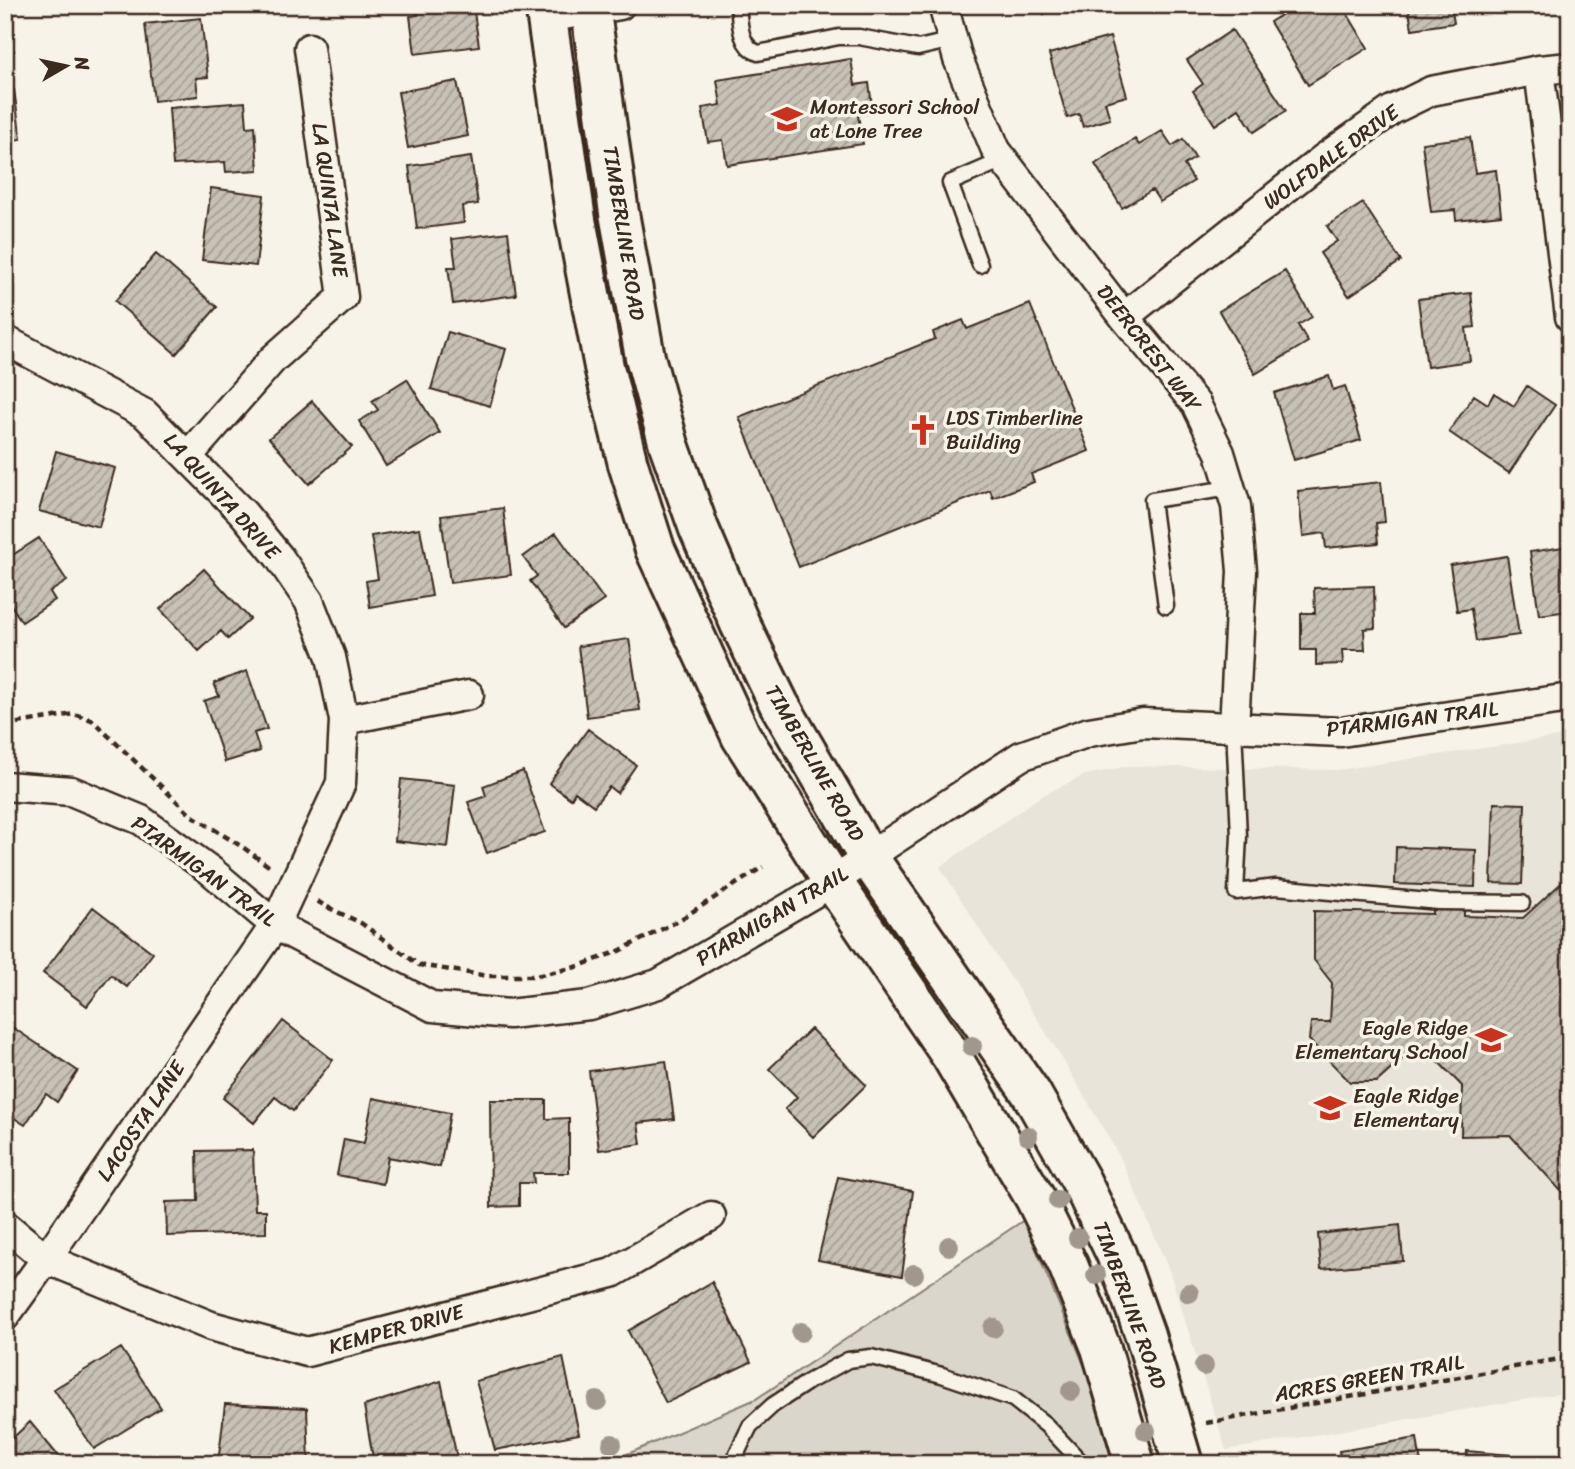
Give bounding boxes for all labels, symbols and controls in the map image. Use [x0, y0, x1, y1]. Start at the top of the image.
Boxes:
north arrow [32, 32, 102, 102]
text: N [65, 53, 100, 73]
place label: Montessori School at Lone Tree [810, 88, 980, 150]
street label: WOLFDALE DRIVE [1254, 93, 1409, 220]
school or university icon: Montessori School at Lone Tree [770, 102, 804, 136]
street label: LA QUINTA LANE [300, 120, 360, 281]
street label: TIMBERLINE ROAD [591, 143, 657, 324]
street label: DEERCREST WAY [1086, 275, 1212, 422]
place label: LDS Timberline Building [946, 399, 1083, 461]
church icon: LDS Timberline Building [906, 413, 940, 447]
street label: LA QUINTA DRIVE [154, 423, 291, 570]
street label: TIMBERLINE ROAD [754, 677, 876, 849]
street label: PTARMIGAN TRAIL [1324, 690, 1500, 748]
street label: PTARMIGAN TRAIL [123, 805, 285, 937]
street label: PTARMIGAN TRAIL [688, 855, 856, 977]
place label: Eagle Ridge Elementary School [1295, 1009, 1469, 1071]
school or university icon: Eagle Ridge Elementary School [1474, 1023, 1508, 1057]
street label: LACOSTA LANE [86, 1051, 197, 1189]
place label: Eagle Ridge Elementary [1353, 1077, 1459, 1139]
school or university icon: Eagle Ridge Elementary [1313, 1091, 1347, 1125]
street label: TIMBERLINE ROAD [1082, 1216, 1178, 1395]
street label: KEMPER DRIVE [324, 1292, 469, 1365]
street label: ACRES GREEN TRAIL [1270, 1343, 1467, 1414]

